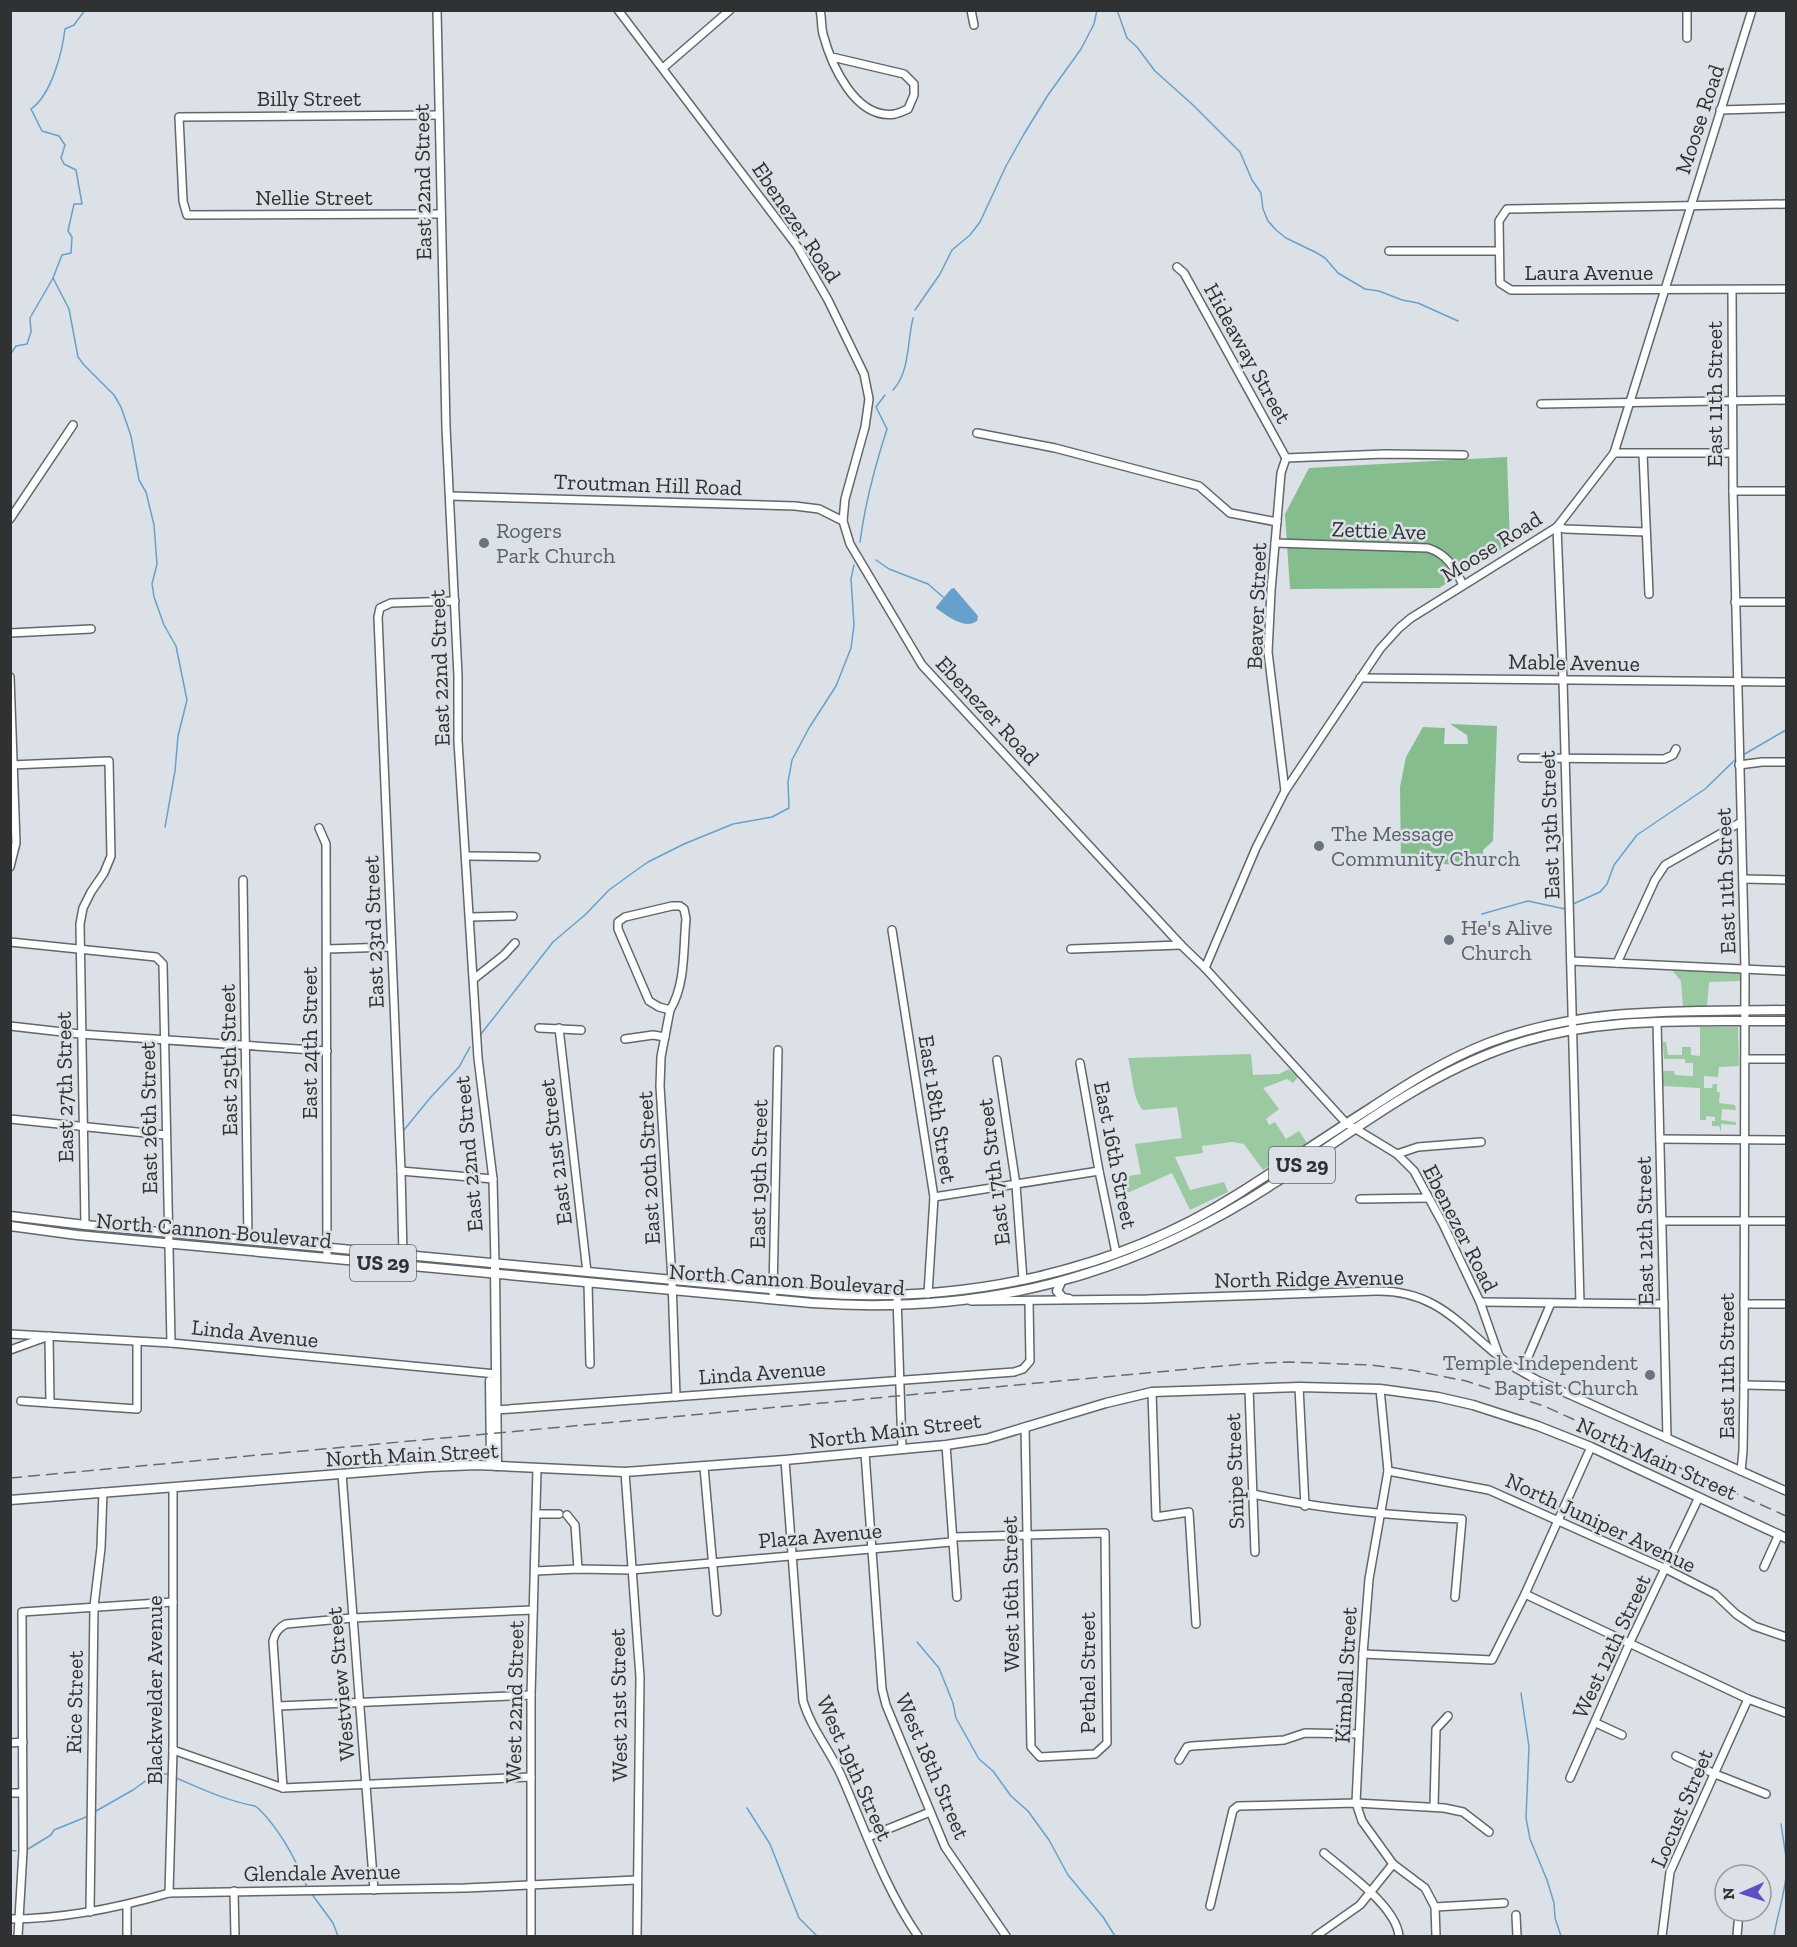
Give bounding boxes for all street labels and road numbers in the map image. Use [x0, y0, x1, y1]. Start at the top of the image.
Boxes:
street label: Moose Road [1669, 61, 1730, 177]
street label: Billy Street [257, 85, 362, 112]
street label: East 22nd Street [408, 103, 437, 261]
street label: Ebenezer Road [746, 157, 847, 288]
street label: Nellie Street [255, 184, 373, 211]
street label: Laura Avenue [1525, 259, 1653, 286]
street label: Hideaway Street [1198, 278, 1298, 429]
street label: East 11th Street [1701, 320, 1728, 467]
street label: Troutman Hill Road [553, 468, 743, 501]
street label: Moose Road [1436, 505, 1547, 588]
street label: Zettie Ave [1331, 515, 1427, 546]
street label: Beaver Street [1241, 541, 1272, 670]
street label: East 22nd Street [423, 588, 456, 747]
street label: Mable Avenue [1508, 648, 1640, 677]
street label: Ebenezer Road [930, 650, 1045, 771]
street label: East 13th Street [1533, 749, 1566, 900]
street label: East 11th Street [1709, 806, 1742, 955]
street label: East 23rd Street [357, 854, 390, 1009]
street label: East 24th Street [296, 966, 323, 1119]
street label: East 25th Street [214, 983, 243, 1136]
street label: East 27th Street [50, 1010, 79, 1163]
street label: East 18th Street [912, 1033, 963, 1186]
street label: East 26th Street [134, 1041, 163, 1195]
street label: East 22nd Street [448, 1074, 489, 1233]
street label: East 21st Street [533, 1077, 578, 1226]
street label: East 16th Street [1088, 1079, 1143, 1232]
street label: East 20th Street [631, 1090, 666, 1245]
street label: East 17th Street [971, 1096, 1016, 1247]
street label: East 19th Street [744, 1098, 773, 1249]
road number: US 29 [1269, 1147, 1335, 1183]
street label: East 12th Street [1630, 1155, 1659, 1306]
street label: Ebenezer Road [1417, 1160, 1504, 1297]
street label: North Cannon Boulevard [95, 1207, 333, 1254]
road number: US 29 [350, 1245, 416, 1281]
street label: North Cannon Boulevard [668, 1258, 906, 1301]
street label: North Ridge Avenue [1214, 1263, 1404, 1294]
street label: East 11th Street [1713, 1292, 1740, 1439]
street label: Linda Avenue [190, 1313, 320, 1354]
street label: Linda Avenue [697, 1355, 827, 1390]
street label: North Main Street [808, 1406, 983, 1454]
street label: North Main Street [1572, 1411, 1742, 1506]
street label: Snipe Street [1219, 1412, 1250, 1529]
street label: North Main Street [325, 1436, 500, 1473]
street label: North Juniper Avenue [1501, 1466, 1700, 1578]
street label: West 16th Street [996, 1515, 1025, 1672]
street label: Plaza Avenue [757, 1517, 883, 1554]
street label: West 12th Street [1566, 1569, 1657, 1722]
street label: Blackwelder Avenue [141, 1595, 168, 1785]
street label: Westview Street [320, 1605, 361, 1762]
street label: Kimball Street [1328, 1605, 1363, 1744]
street label: Pethel Street [1074, 1611, 1101, 1734]
street label: West 22nd Street [500, 1619, 529, 1784]
street label: West 21st Street [604, 1627, 633, 1782]
street label: Rice Street [60, 1649, 89, 1754]
street label: West 18th Street [890, 1689, 976, 1844]
street label: West 19th Street [810, 1691, 899, 1846]
street label: Locust Street [1644, 1744, 1719, 1872]
street label: Glendale Avenue [243, 1858, 401, 1887]

